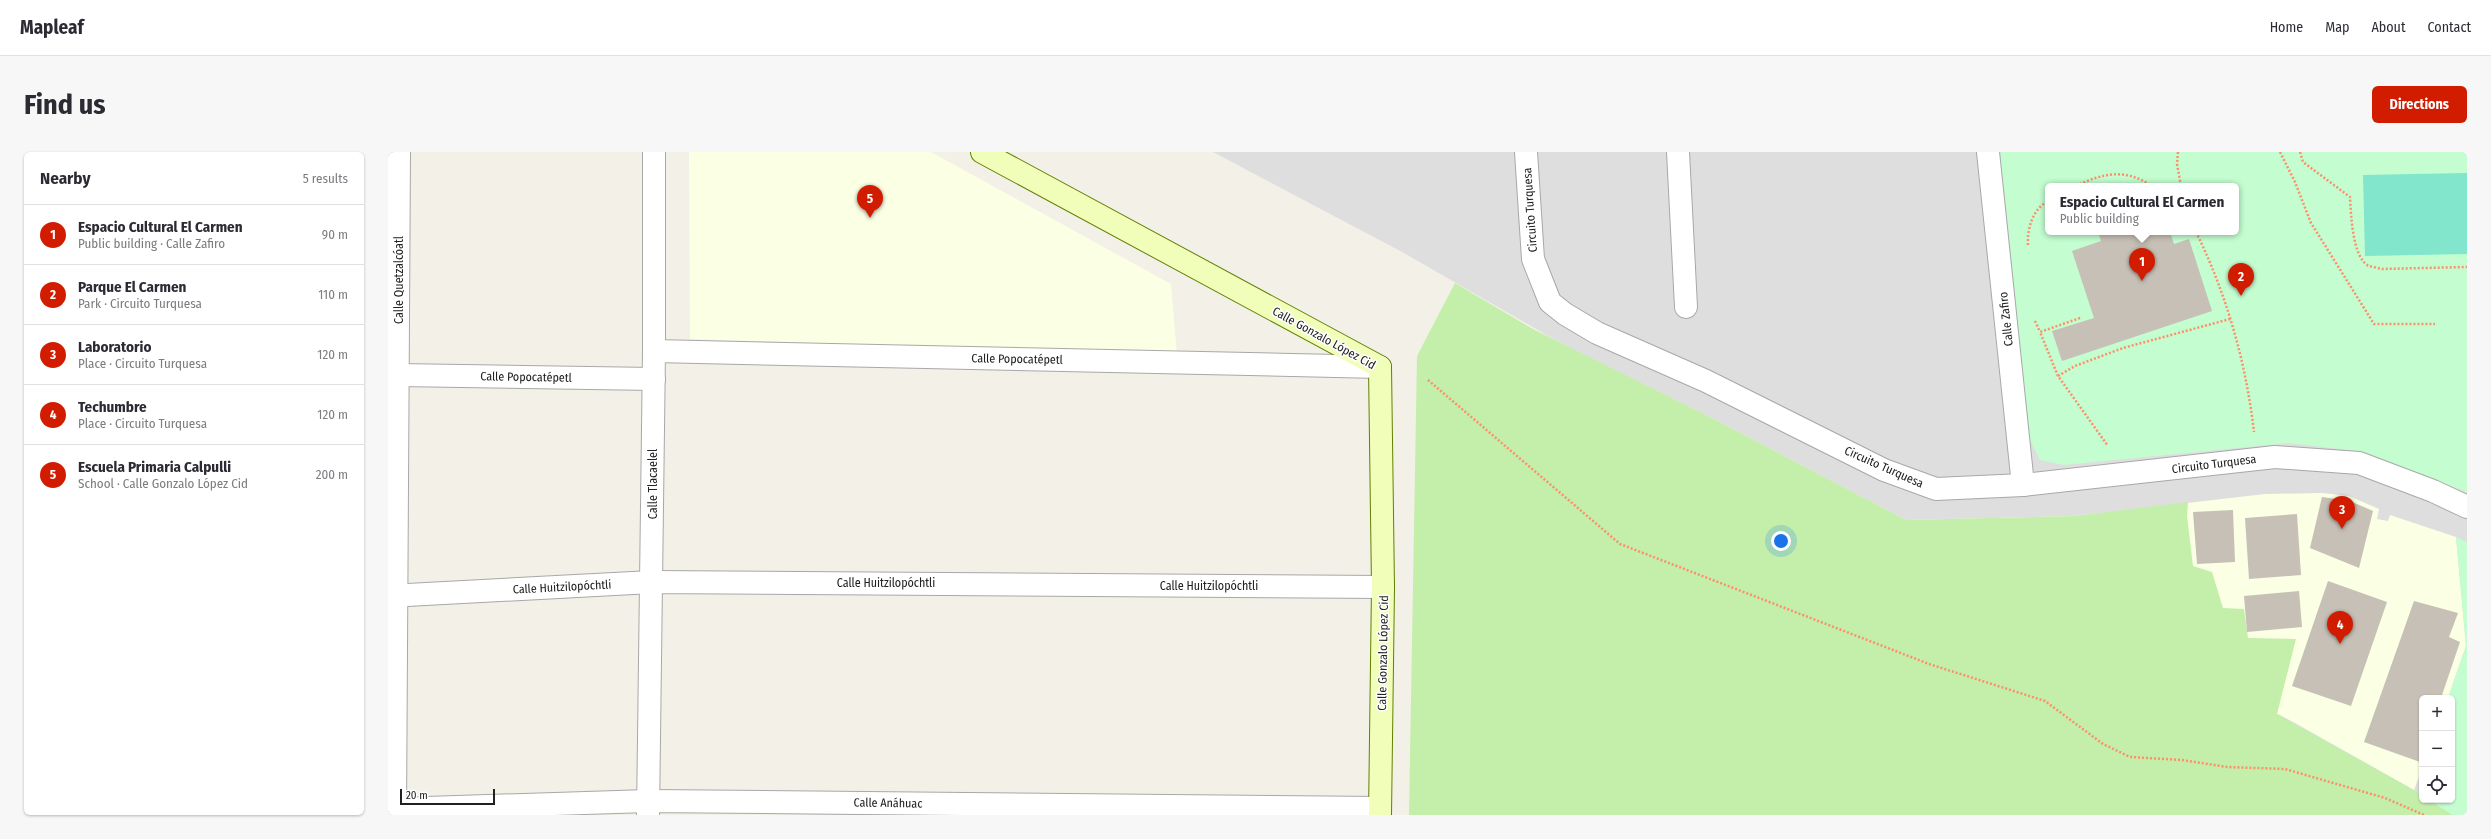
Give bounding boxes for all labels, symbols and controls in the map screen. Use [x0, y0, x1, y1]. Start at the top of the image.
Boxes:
text: Mapleaf [20, 16, 84, 39]
text: Home [2270, 19, 2303, 36]
text: Map [2325, 19, 2349, 36]
text: About [2371, 19, 2406, 36]
text: Contact [2428, 19, 2471, 36]
button: Directions [2372, 86, 2467, 123]
text: Find us [24, 88, 106, 121]
street label: Circuito Turquesa [1520, 167, 1540, 253]
text: Nearby [40, 168, 91, 189]
text: 5 results [303, 171, 348, 186]
popup [2045, 183, 2239, 235]
pin: 5 [857, 185, 883, 218]
text: Espacio Cultural El Carmen [2060, 193, 2224, 211]
text: Public building [2060, 211, 2139, 226]
text: Espacio Cultural El Carmen [78, 218, 243, 236]
text: 1 [50, 227, 56, 242]
text: 90 m [322, 227, 348, 242]
text: Public building · Calle Zafiro [78, 236, 225, 251]
street label: Calle Quetzalcóatl [392, 236, 406, 324]
pin: 1 [2129, 248, 2155, 281]
pin: 2 [2228, 263, 2254, 296]
text: Parque El Carmen [78, 278, 186, 296]
text: 2 [50, 287, 56, 302]
text: 110 m [318, 287, 348, 302]
street label: Calle Zafiro [1996, 291, 2016, 347]
text: Park · Circuito Turquesa [78, 296, 202, 311]
street label: Calle Gonzalo López Cid [1270, 304, 1378, 372]
text: Laboratorio [78, 338, 151, 356]
text: 3 [50, 347, 56, 362]
text: 120 m [317, 347, 348, 362]
street label: Calle Popocatépetl [971, 351, 1063, 367]
text: Place · Circuito Turquesa [78, 356, 207, 371]
street label: Calle Popocatépetl [480, 369, 572, 385]
text: Techumbre [78, 398, 147, 416]
text: 4 [50, 407, 56, 422]
text: 120 m [317, 407, 348, 422]
text: Place · Circuito Turquesa [78, 416, 207, 431]
street label: Circuito Turquesa [1842, 443, 1926, 491]
street label: Calle Tlacaelel [646, 449, 660, 519]
street label: Circuito Turquesa [2171, 452, 2257, 476]
text: Escuela Primaria Calpulli [78, 458, 231, 476]
text: 5 [50, 467, 56, 482]
text: 200 m [316, 467, 348, 482]
text: School · Calle Gonzalo López Cid [78, 476, 248, 491]
pin: 3 [2329, 496, 2355, 529]
your location [1771, 531, 1791, 551]
street label: Calle Huitzilopóchtli [837, 576, 935, 590]
street label: Calle Huitzilopóchtli [512, 577, 612, 597]
street label: Calle Huitzilopóchtli [1160, 579, 1258, 593]
street label: Calle Gonzalo López Cid [1375, 595, 1391, 711]
pin: 4 [2327, 611, 2353, 644]
map controls [2419, 695, 2455, 803]
button: + [2419, 695, 2455, 731]
button: − [2419, 731, 2455, 767]
button: locate [2419, 767, 2455, 803]
scale bar [400, 787, 495, 806]
text: 20 m [406, 789, 428, 802]
street label: Calle Anáhuac [853, 795, 923, 811]

